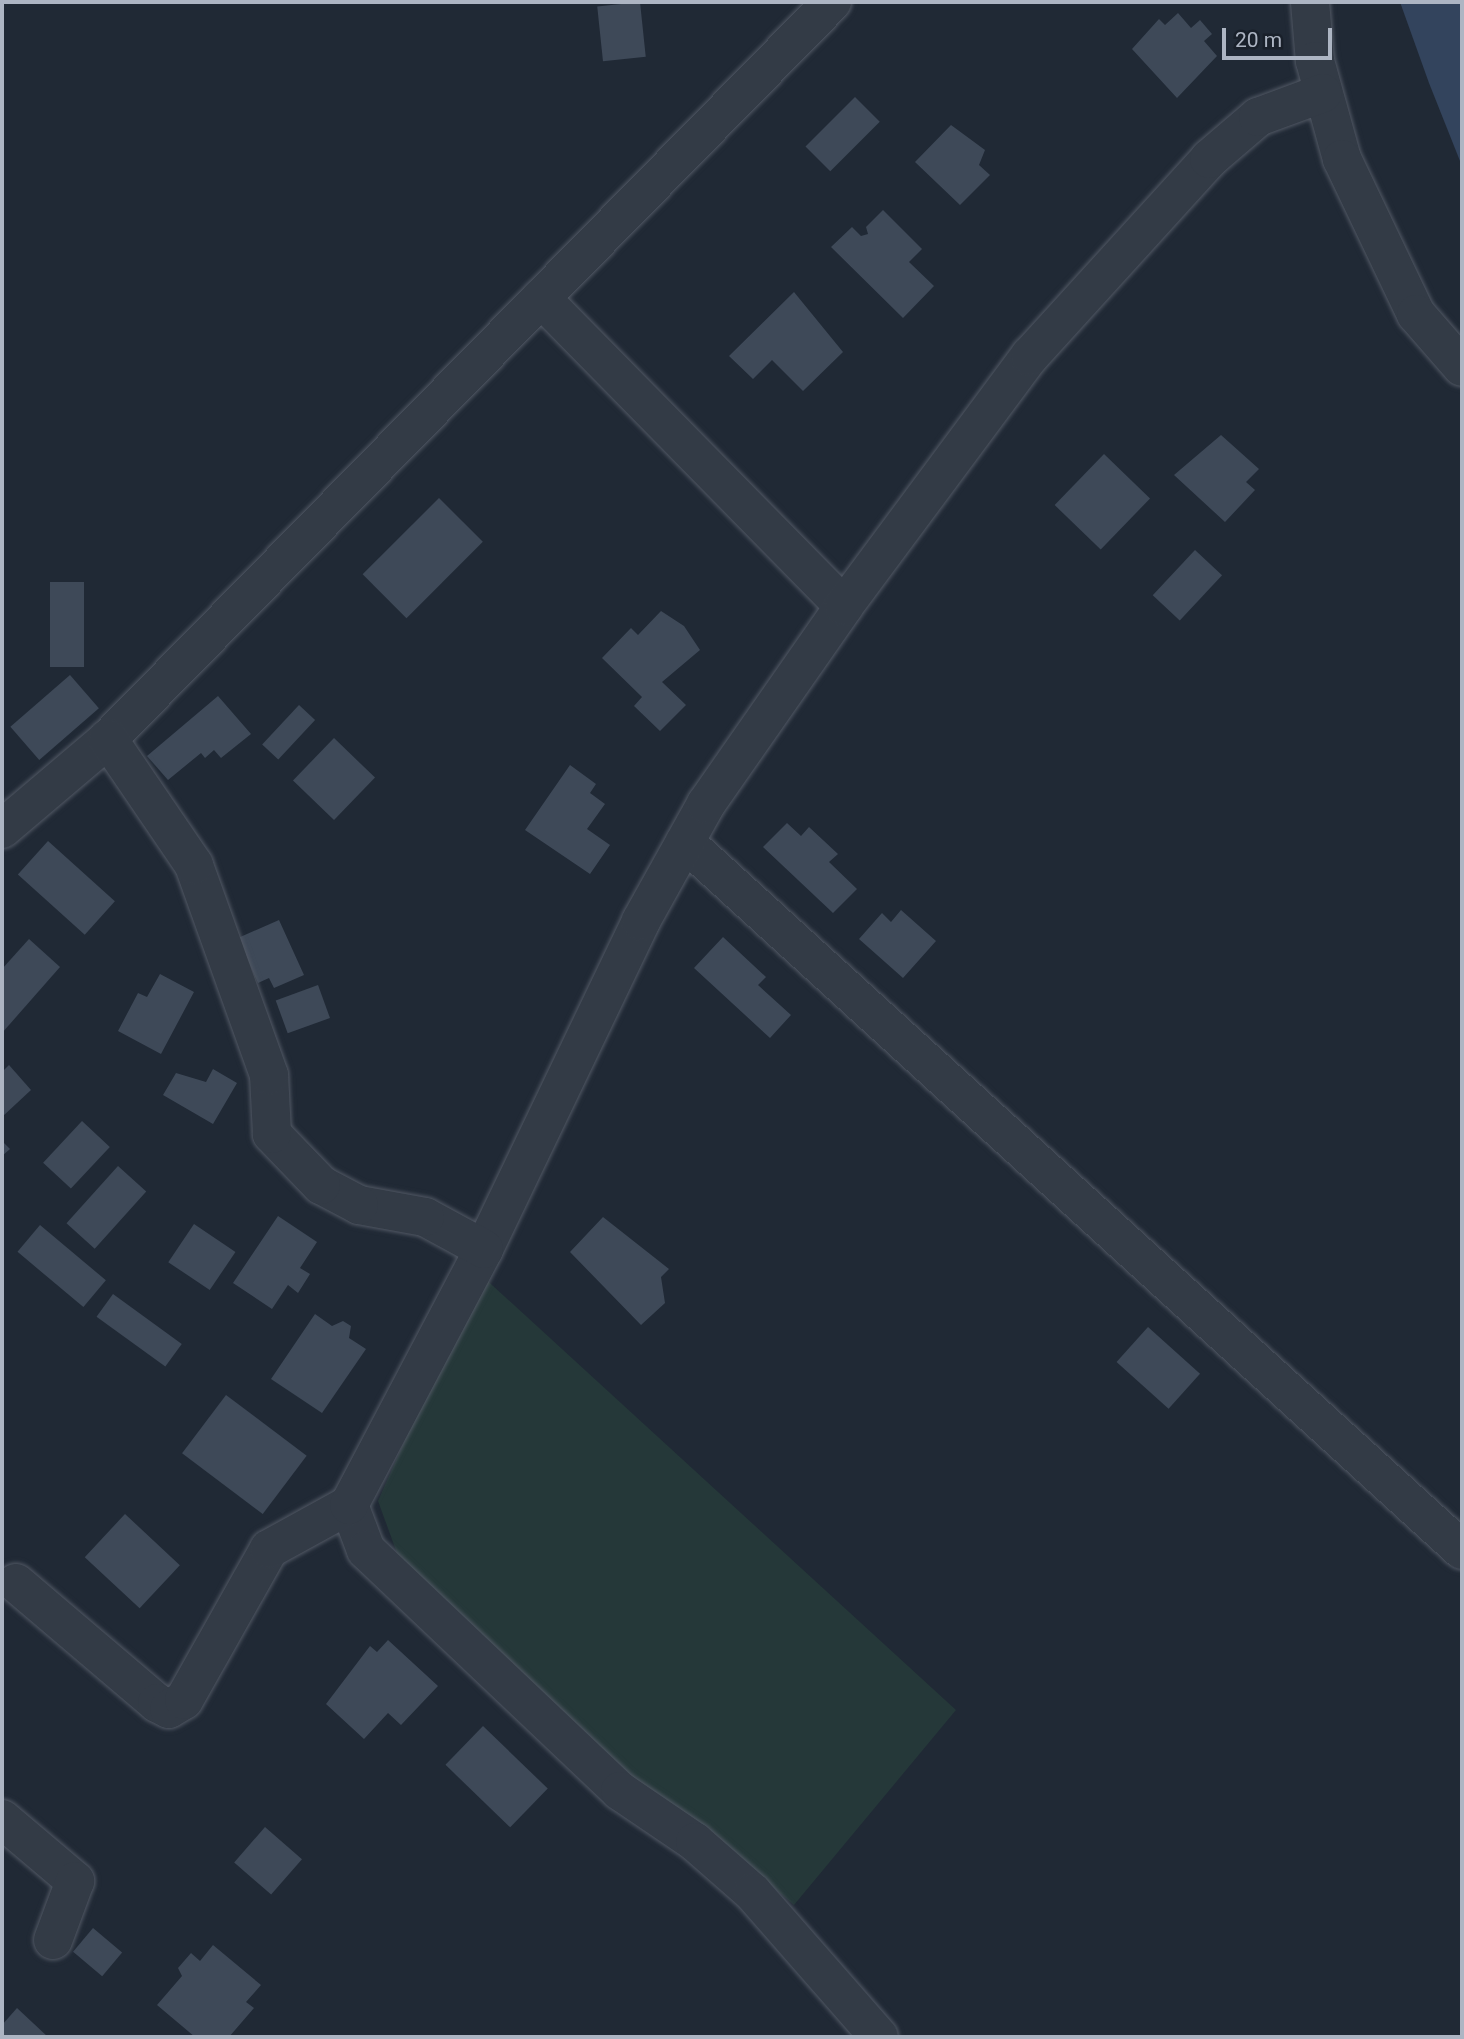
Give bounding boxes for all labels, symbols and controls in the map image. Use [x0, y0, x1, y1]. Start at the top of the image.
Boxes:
scale bar [1226, 14, 1336, 58]
text: 20 m [1235, 28, 1282, 52]

